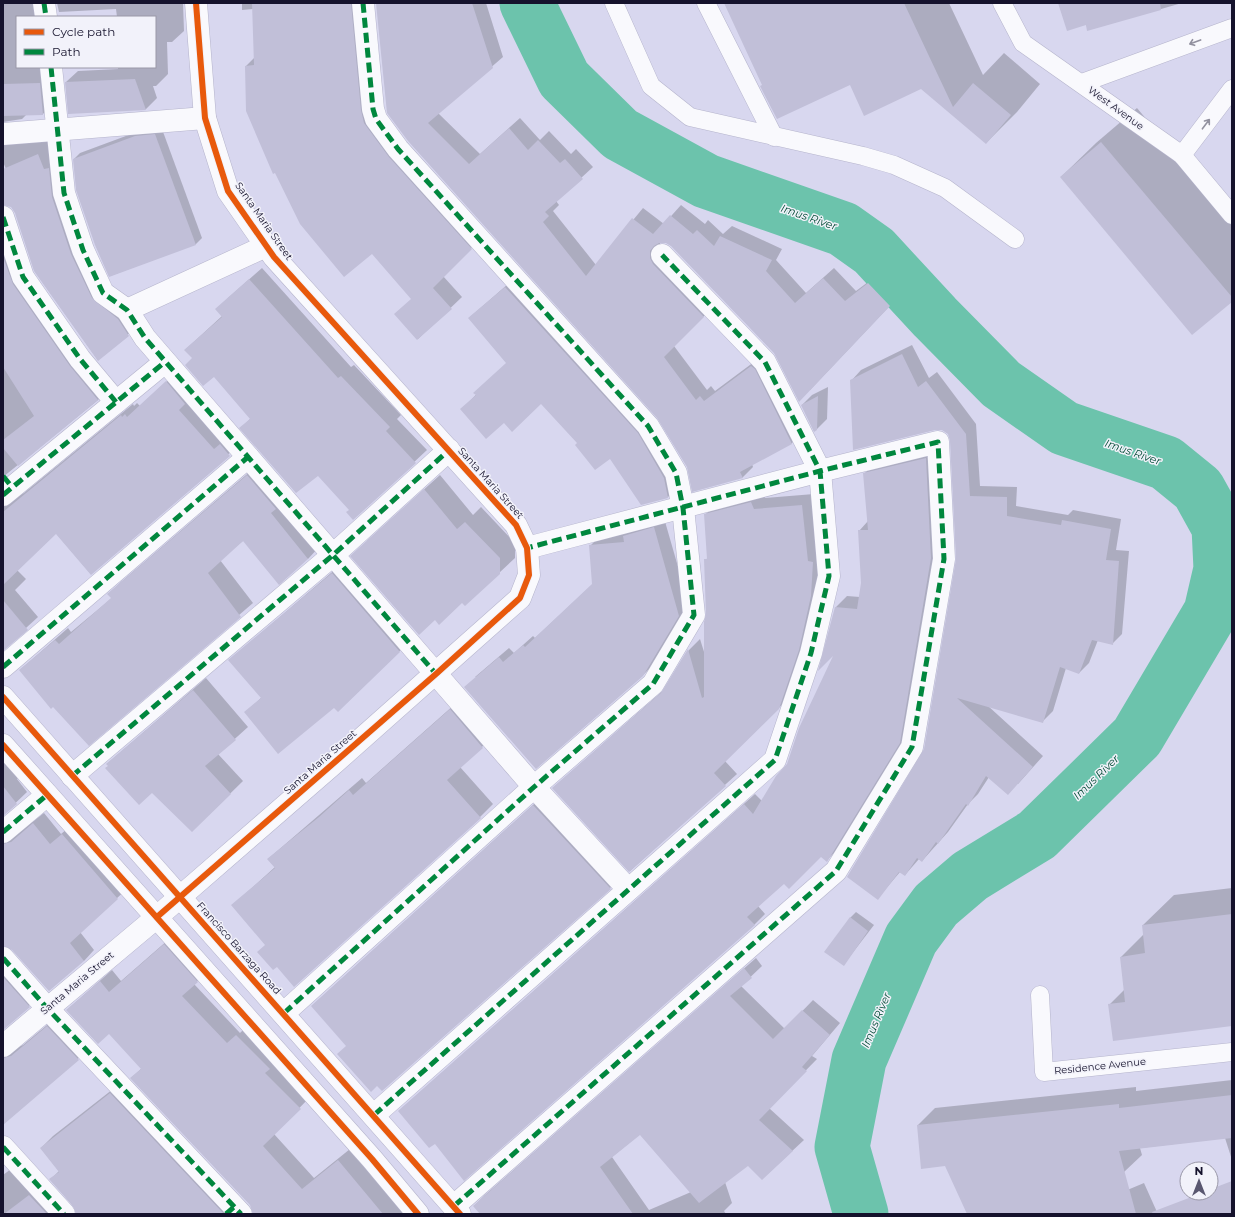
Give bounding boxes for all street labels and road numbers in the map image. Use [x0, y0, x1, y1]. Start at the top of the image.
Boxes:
street label: West Avenue [1086, 83, 1146, 133]
street label: Santa Maria Street [232, 180, 296, 262]
street label: Santa Maria Street [455, 444, 527, 522]
street label: Santa Maria Street [281, 727, 359, 797]
street label: Francisco Barzaga Road [194, 899, 284, 997]
street label: Santa Maria Street [38, 948, 116, 1018]
street label: Residence Avenue [1053, 1055, 1147, 1077]

